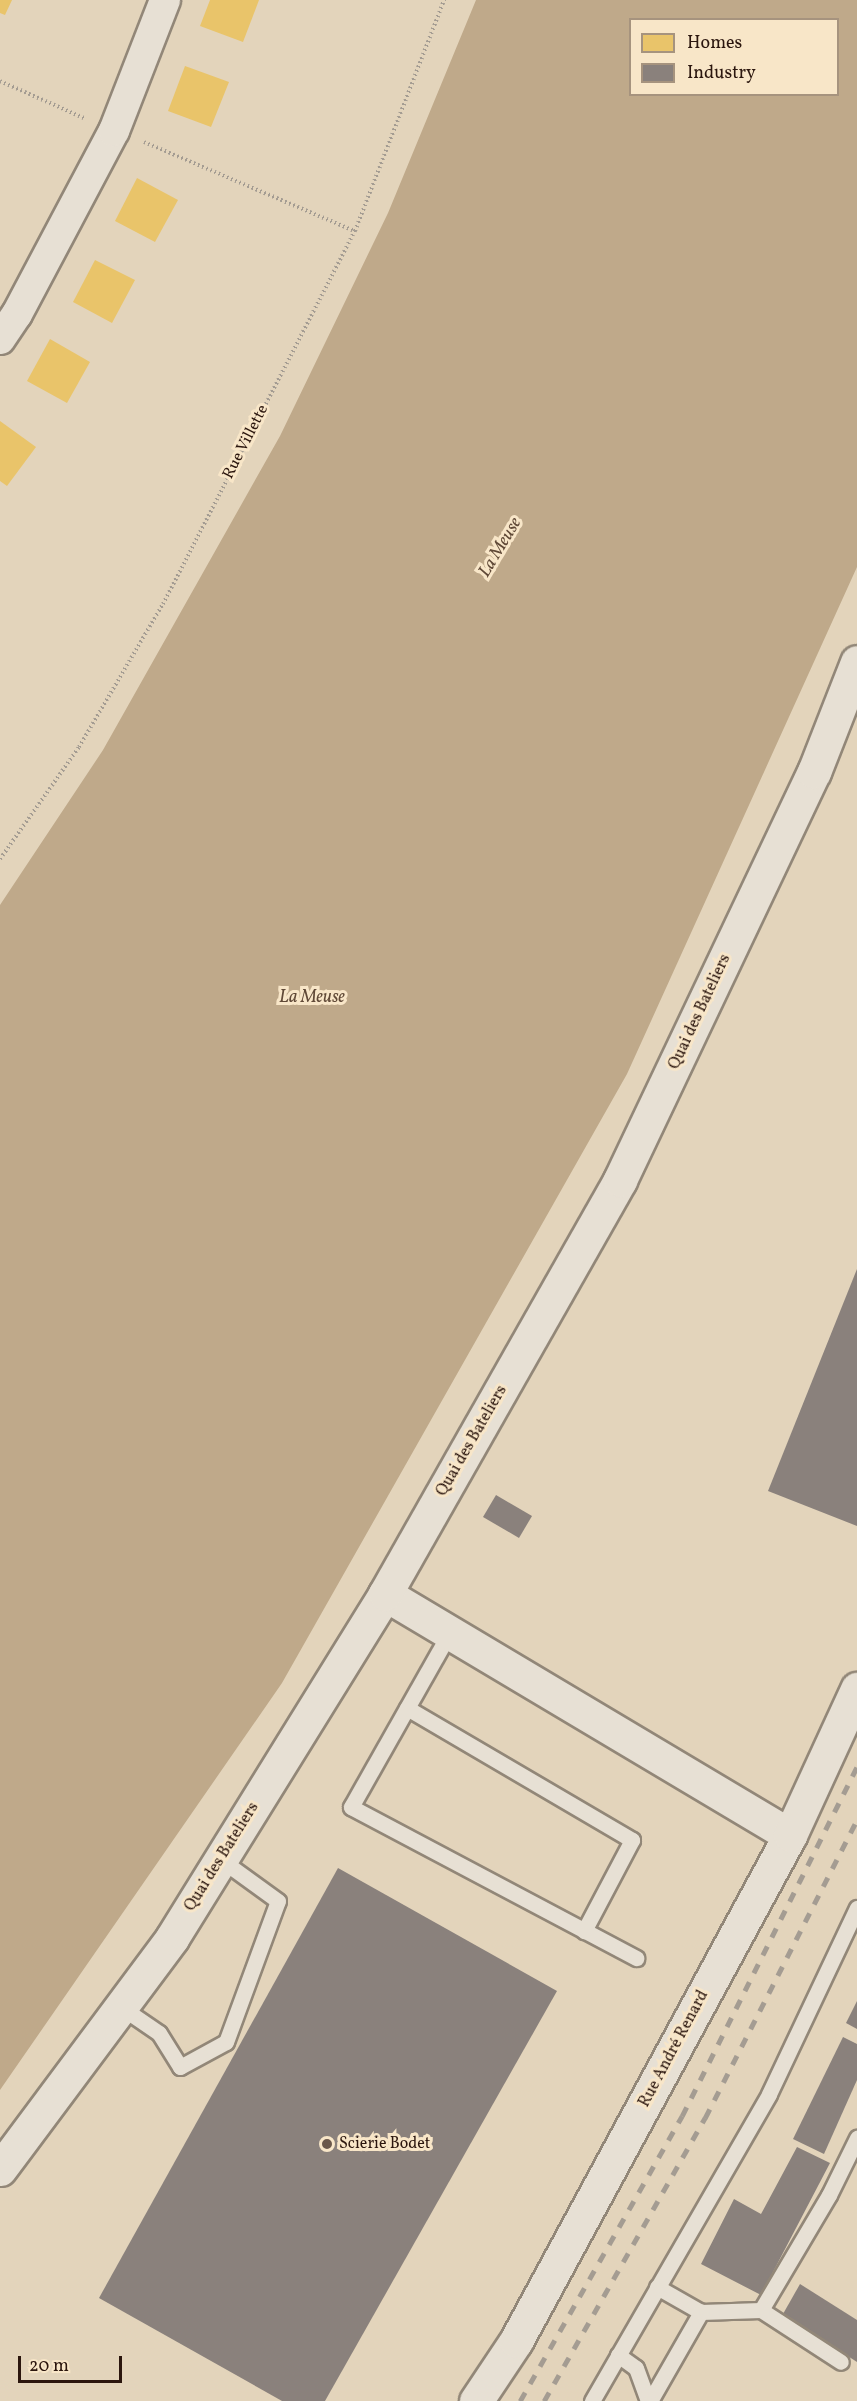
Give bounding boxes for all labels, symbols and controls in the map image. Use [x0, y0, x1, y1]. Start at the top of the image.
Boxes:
legend [629, 18, 839, 96]
text: Homes [687, 31, 742, 56]
text: Industry [687, 61, 756, 86]
street label: Rue Villette [219, 401, 273, 483]
water label: La Meuse [475, 514, 527, 582]
street label: Quai des Bateliers [665, 951, 735, 1073]
water label: La Meuse [279, 987, 345, 1009]
street label: Quai des Bateliers [432, 1382, 512, 1500]
street label: Quai des Bateliers [181, 1799, 263, 1915]
street label: Rue André Renard [635, 1987, 713, 2111]
place label: Scierie Bodet [339, 2134, 430, 2154]
marker: Scierie Bodet [320, 2137, 334, 2151]
scale bar [21, 2344, 124, 2382]
text: 20 m [29, 2354, 69, 2379]

